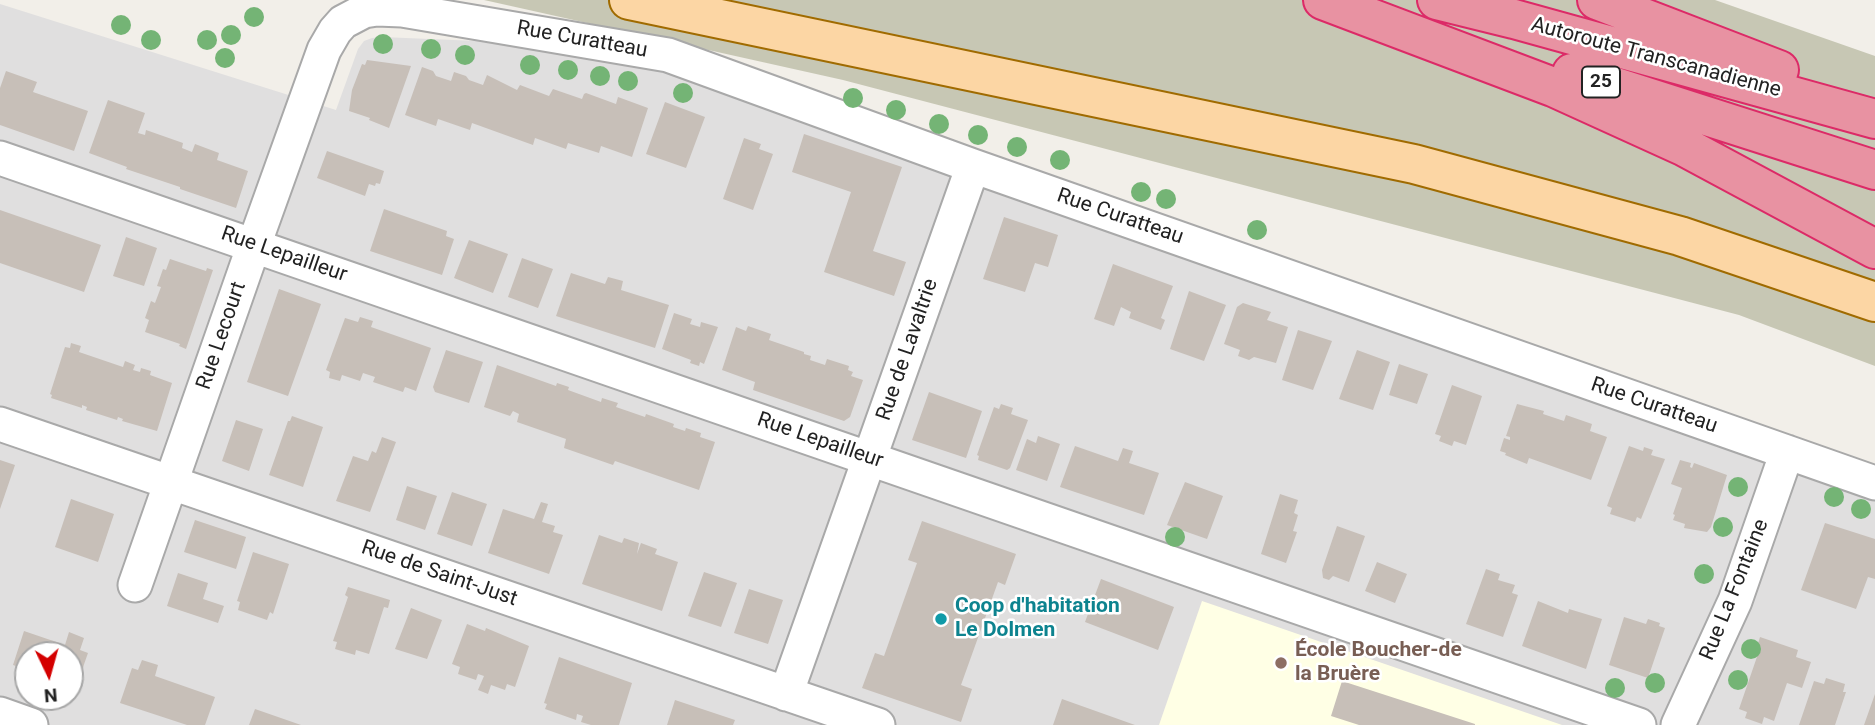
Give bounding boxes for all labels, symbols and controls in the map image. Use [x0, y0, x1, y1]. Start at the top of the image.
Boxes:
street label: Autoroute Transcanadienne [1528, 12, 1784, 104]
street label: Rue Curatteau [515, 16, 649, 64]
road number: 25 [1582, 66, 1620, 97]
street label: Rue Curatteau [1053, 184, 1187, 250]
street label: Rue Lepailleur [218, 222, 350, 288]
street label: Rue de Lavaltrie [872, 276, 944, 424]
street label: Rue Lecourt [192, 279, 252, 393]
street label: Rue Curatteau [1587, 373, 1721, 439]
street label: Rue Lepailleur [754, 408, 886, 474]
street label: Rue La Fontaine [1695, 516, 1775, 664]
street label: Rue de Saint-Just [358, 536, 520, 612]
place label: Coop d'habitation Le Dolmen [955, 594, 1120, 644]
marker: Coop d'habitation Le Dolmen [933, 611, 949, 627]
place label: École Boucher-de la Bruère [1295, 638, 1462, 688]
north arrow [14, 641, 84, 711]
marker: École Boucher-de la Bruère [1273, 655, 1289, 671]
text: N [43, 683, 58, 707]

